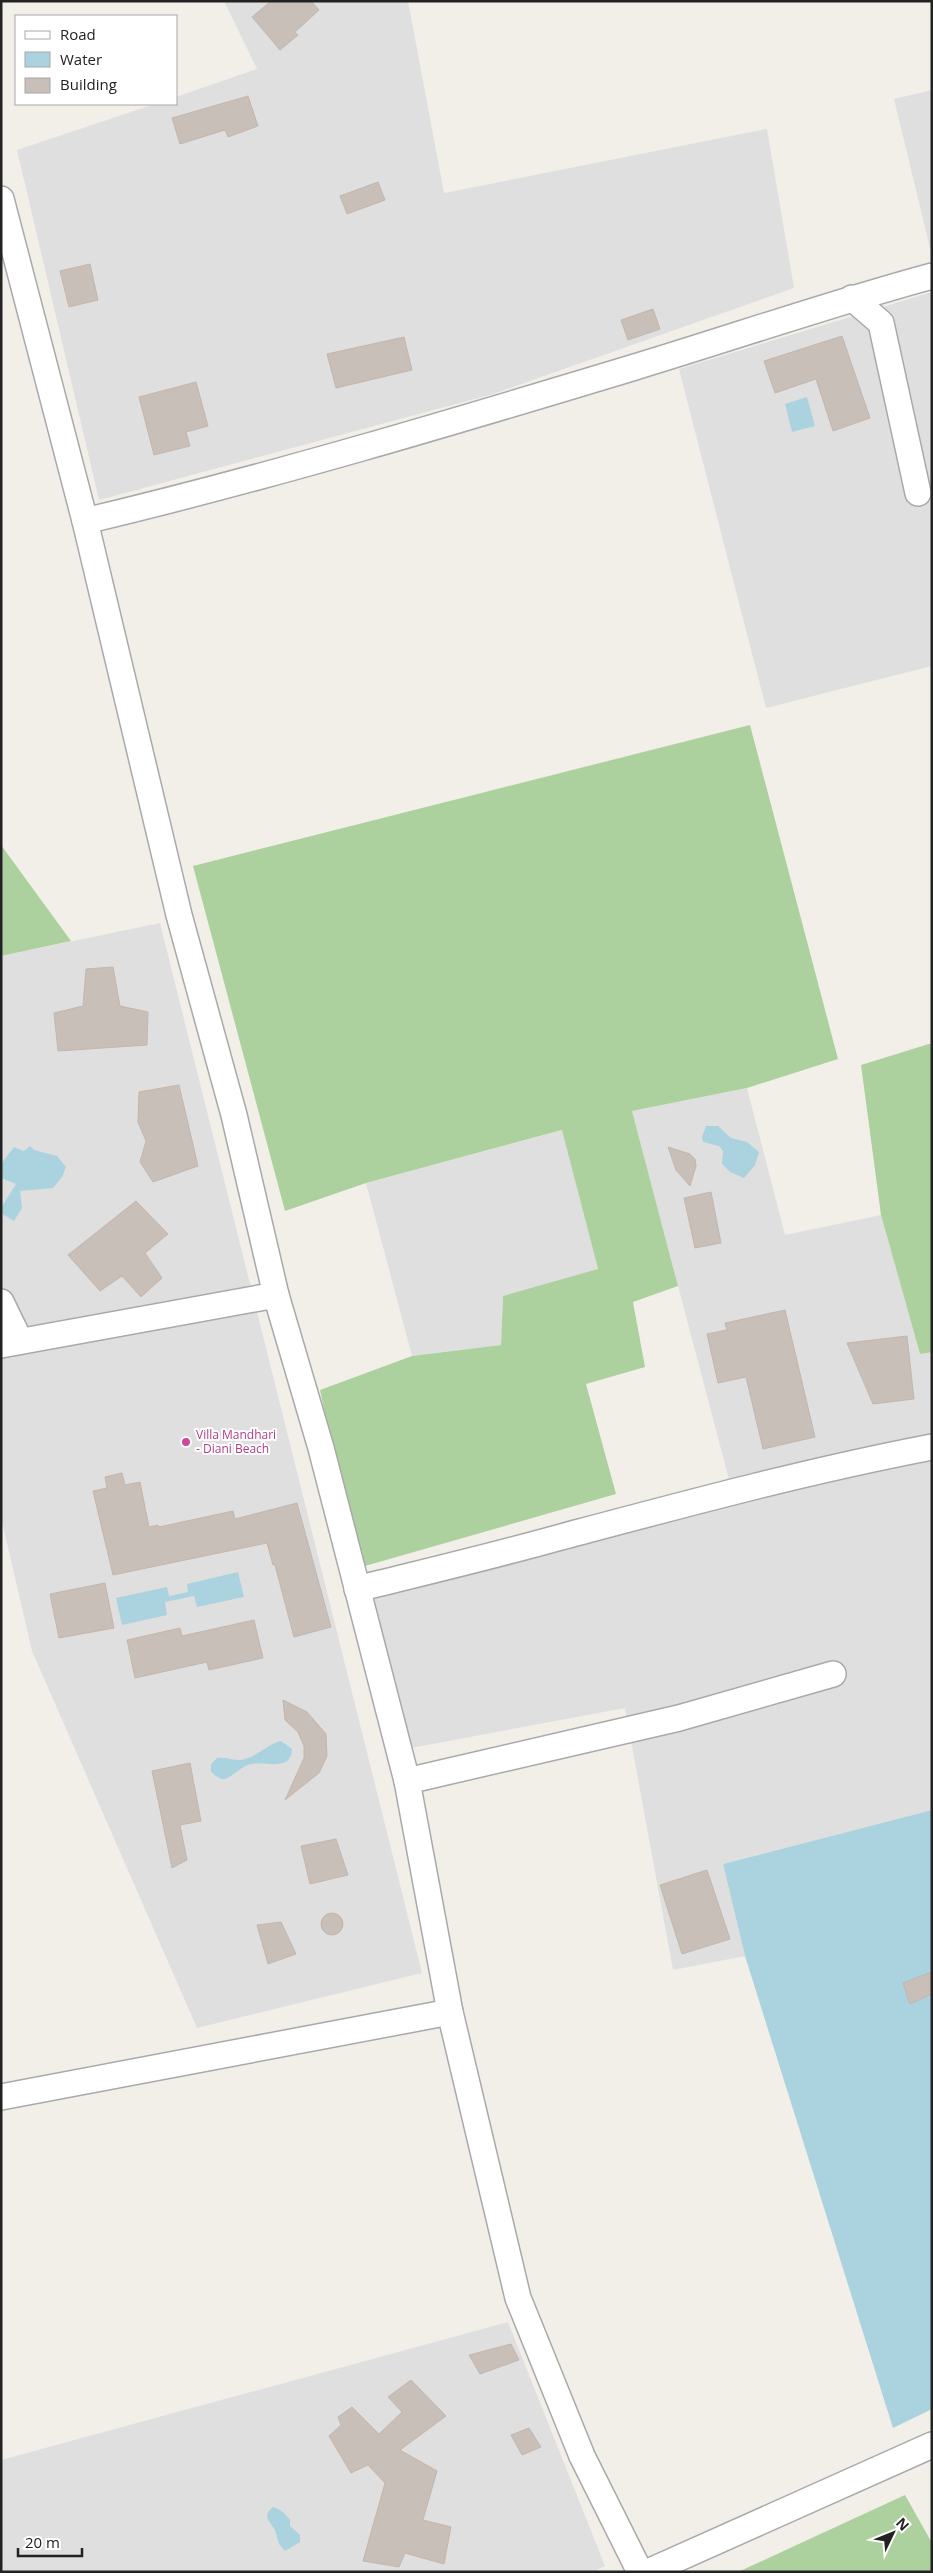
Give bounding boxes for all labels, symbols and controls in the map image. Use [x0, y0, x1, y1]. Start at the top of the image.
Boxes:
legend [15, 15, 178, 105]
text: Road [60, 24, 96, 44]
text: Water [60, 49, 102, 69]
text: Building [60, 74, 117, 94]
place label: Villa Mandhari - Diani Beach [196, 1426, 276, 1457]
marker: Villa Mandhari - Diani Beach [180, 1436, 192, 1448]
north arrow [868, 2508, 918, 2558]
text: N [892, 2513, 914, 2534]
scale bar [18, 2526, 81, 2558]
text: 20 m [25, 2532, 60, 2552]

